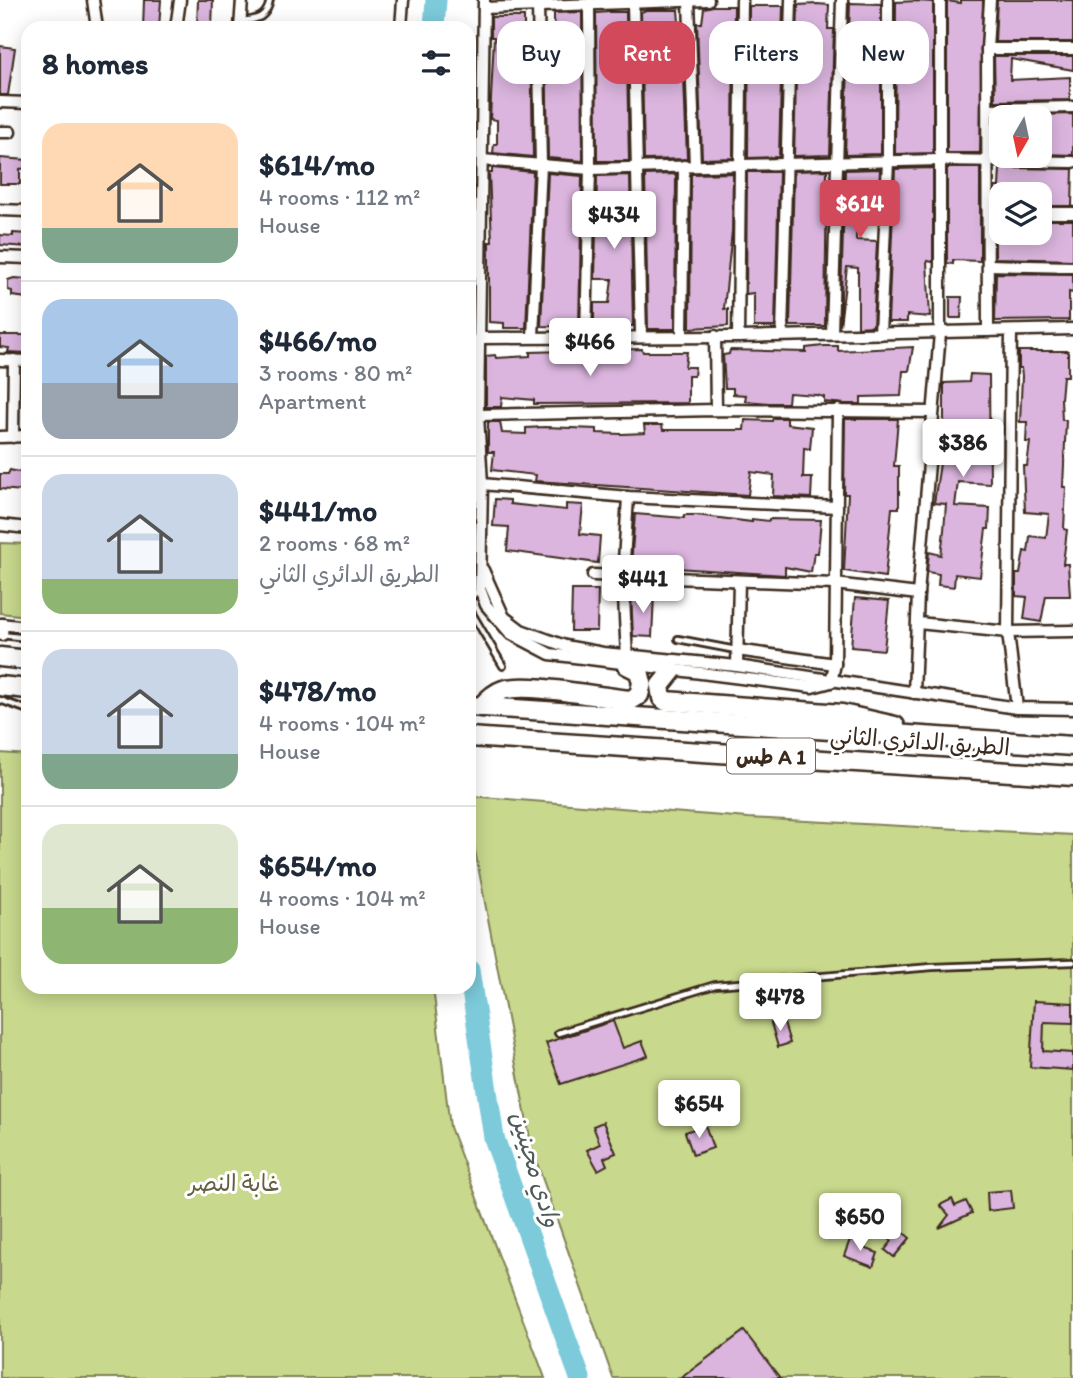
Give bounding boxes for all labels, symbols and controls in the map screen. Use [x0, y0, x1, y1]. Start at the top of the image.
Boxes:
chip: Buy [497, 21, 585, 84]
chip: Rent [599, 21, 695, 84]
chip: Filters [709, 21, 823, 84]
chip: New [837, 21, 929, 84]
icon: filters [417, 44, 455, 82]
text: 8 homes [42, 45, 149, 82]
north arrow [989, 105, 1052, 168]
map controls [989, 105, 1052, 245]
text: $614/mo [259, 146, 375, 183]
icon: home [98, 151, 182, 235]
pin: $614 [819, 180, 901, 240]
button: layers [989, 182, 1052, 245]
text: 4 rooms · 112 m² [259, 183, 420, 211]
text: $614 [836, 189, 884, 217]
pin: $434 [573, 191, 655, 251]
text: $434 [588, 200, 640, 228]
text: House [259, 211, 321, 239]
pin: $466 [549, 318, 631, 378]
text: $466/mo [259, 322, 377, 359]
icon: home [98, 327, 182, 411]
text: $466 [565, 327, 615, 355]
text: 3 rooms · 80 m² [259, 359, 413, 387]
text: Apartment [259, 387, 366, 415]
pin: $386 [922, 420, 1004, 479]
text: $386 [939, 428, 987, 456]
text: $441/mo [259, 492, 377, 529]
icon: home [98, 502, 182, 586]
text: 2 rooms · 68 m² [259, 529, 410, 557]
pin: $441 [602, 556, 684, 615]
text: الطريق الدائري الثاني [259, 560, 440, 588]
text: $441 [618, 564, 668, 592]
text: $478/mo [259, 672, 377, 709]
icon: home [98, 677, 182, 761]
text: 4 rooms · 104 m² [259, 709, 426, 737]
street label: الطريق الدائري الثاني [828, 721, 1011, 768]
text: House [259, 737, 321, 765]
road number: طس A 1 [727, 738, 815, 774]
text: $654/mo [259, 847, 377, 884]
icon: home [98, 852, 182, 936]
text: 4 rooms · 104 m² [259, 884, 426, 912]
text: House [259, 912, 321, 940]
pin: $478 [739, 974, 821, 1033]
text: $478 [755, 982, 805, 1010]
pin: $654 [658, 1080, 740, 1140]
text: $654 [674, 1089, 724, 1117]
water label: وادي مجينين [502, 1108, 567, 1231]
park label: غابة النصر [187, 1169, 279, 1197]
pin: $650 [819, 1194, 901, 1253]
text: $650 [835, 1202, 885, 1230]

